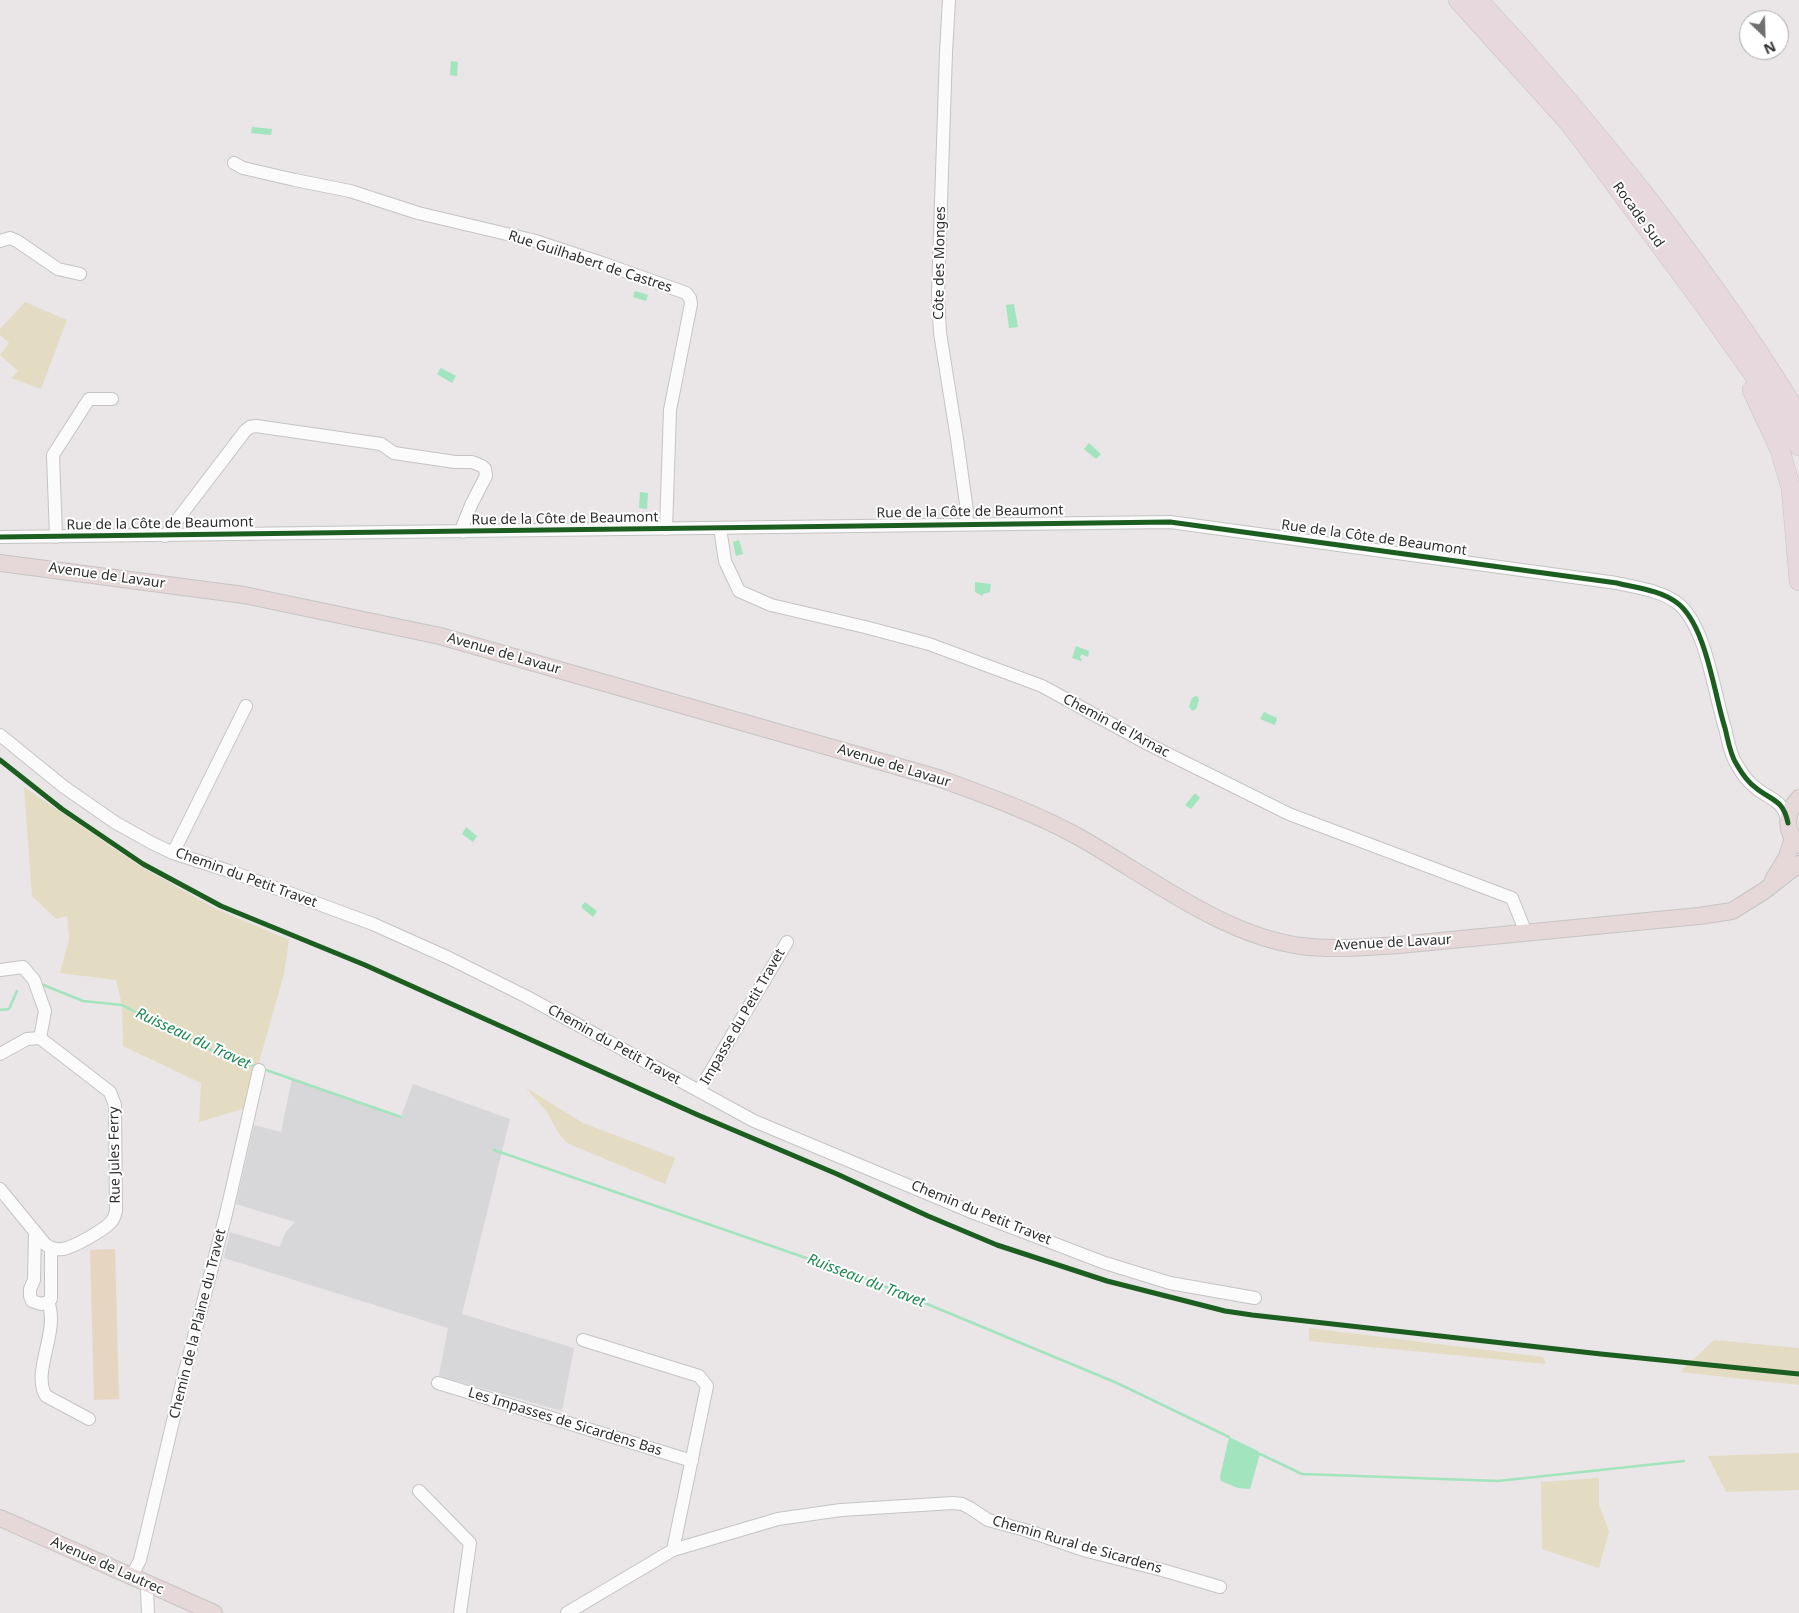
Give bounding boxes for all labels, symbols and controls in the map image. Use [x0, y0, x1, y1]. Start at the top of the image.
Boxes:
north arrow [1739, 10, 1789, 60]
text: N [1761, 37, 1779, 59]
street label: Rocade Sud [1609, 179, 1667, 251]
street label: Côte des Monges [931, 206, 949, 320]
street label: Rue Guilhabert de Castres [506, 228, 674, 296]
street label: Rue de la Côte de Beaumont [876, 502, 1064, 522]
street label: Rue de la Côte de Beaumont [471, 509, 659, 529]
street label: Rue de la Côte de Beaumont [66, 514, 254, 534]
street label: Rue de la Côte de Beaumont [1280, 517, 1468, 559]
street label: Avenue de Lavaur [48, 560, 166, 592]
street label: Avenue de Lavaur [445, 630, 563, 678]
street label: Chemin de l'Arnac [1060, 691, 1172, 761]
street label: Avenue de Lavaur [835, 741, 953, 791]
street label: Chemin du Petit Travet [173, 845, 319, 911]
street label: Avenue de Lavaur [1334, 932, 1452, 954]
street label: Impasse du Petit Travet [697, 946, 789, 1088]
street label: Chemin du Petit Travet [545, 1001, 683, 1089]
water label: Ruisseau du Travet [133, 1005, 253, 1073]
street label: Rue Jules Ferry [106, 1106, 124, 1204]
street label: Chemin du Petit Travet [909, 1177, 1053, 1249]
street label: Chemin de la Plaine du Travet [166, 1227, 230, 1421]
water label: Ruisseau du Travet [805, 1250, 927, 1312]
street label: Les Impasses de Sicardens Bas [466, 1384, 664, 1460]
street label: Chemin Rural de Sicardens [990, 1513, 1164, 1577]
street label: Avenue de Lautrec [48, 1534, 166, 1598]

